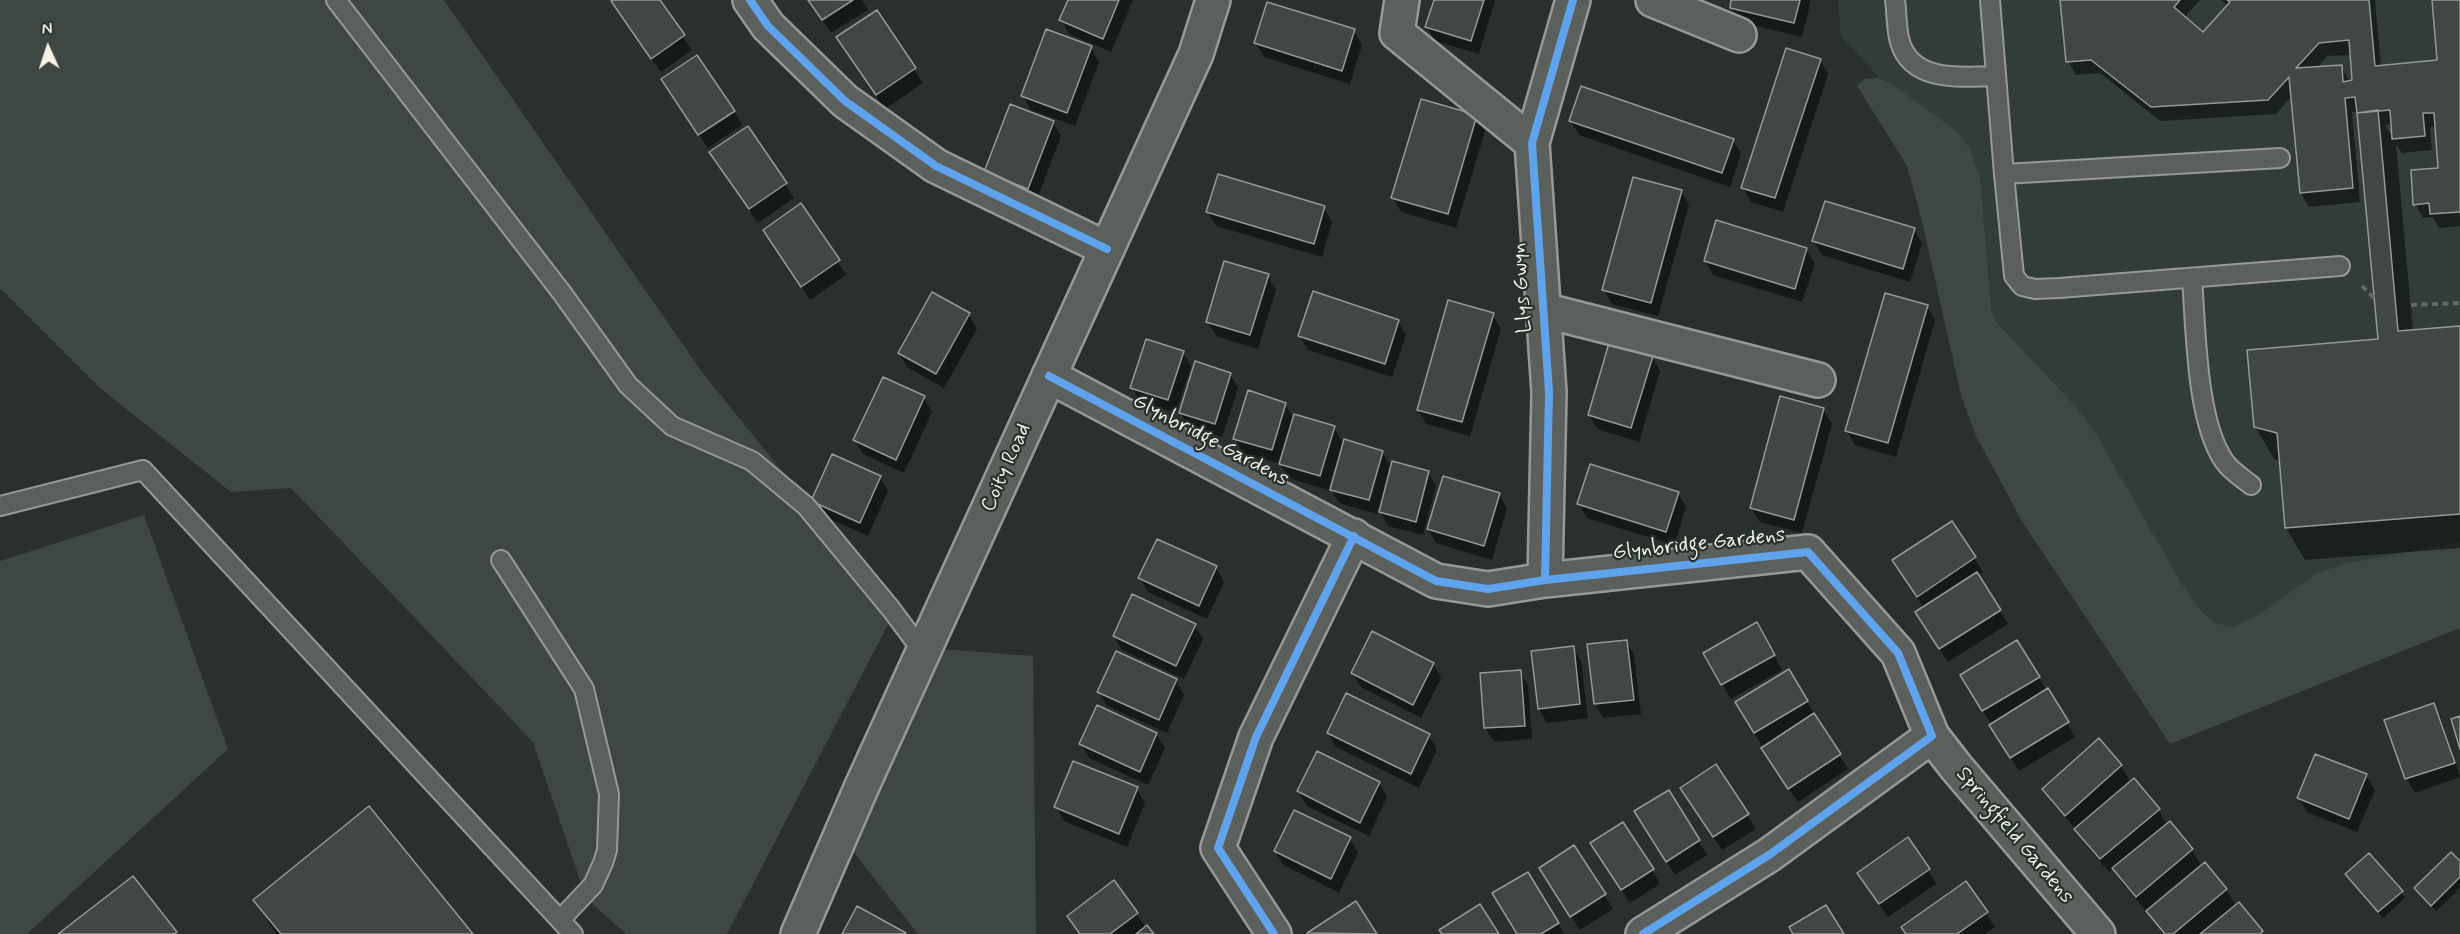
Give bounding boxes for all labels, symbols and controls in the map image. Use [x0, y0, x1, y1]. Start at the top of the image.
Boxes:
north arrow [18, 18, 78, 78]
text: N [41, 19, 53, 40]
street label: Llys Gwyn [1507, 242, 1539, 334]
street label: Glynbridge Gardens [1128, 389, 1292, 493]
street label: Coity Road [976, 420, 1038, 516]
street label: Glynbridge Gardens [1612, 523, 1786, 567]
street label: Springfield Gardens [1950, 763, 2078, 909]

